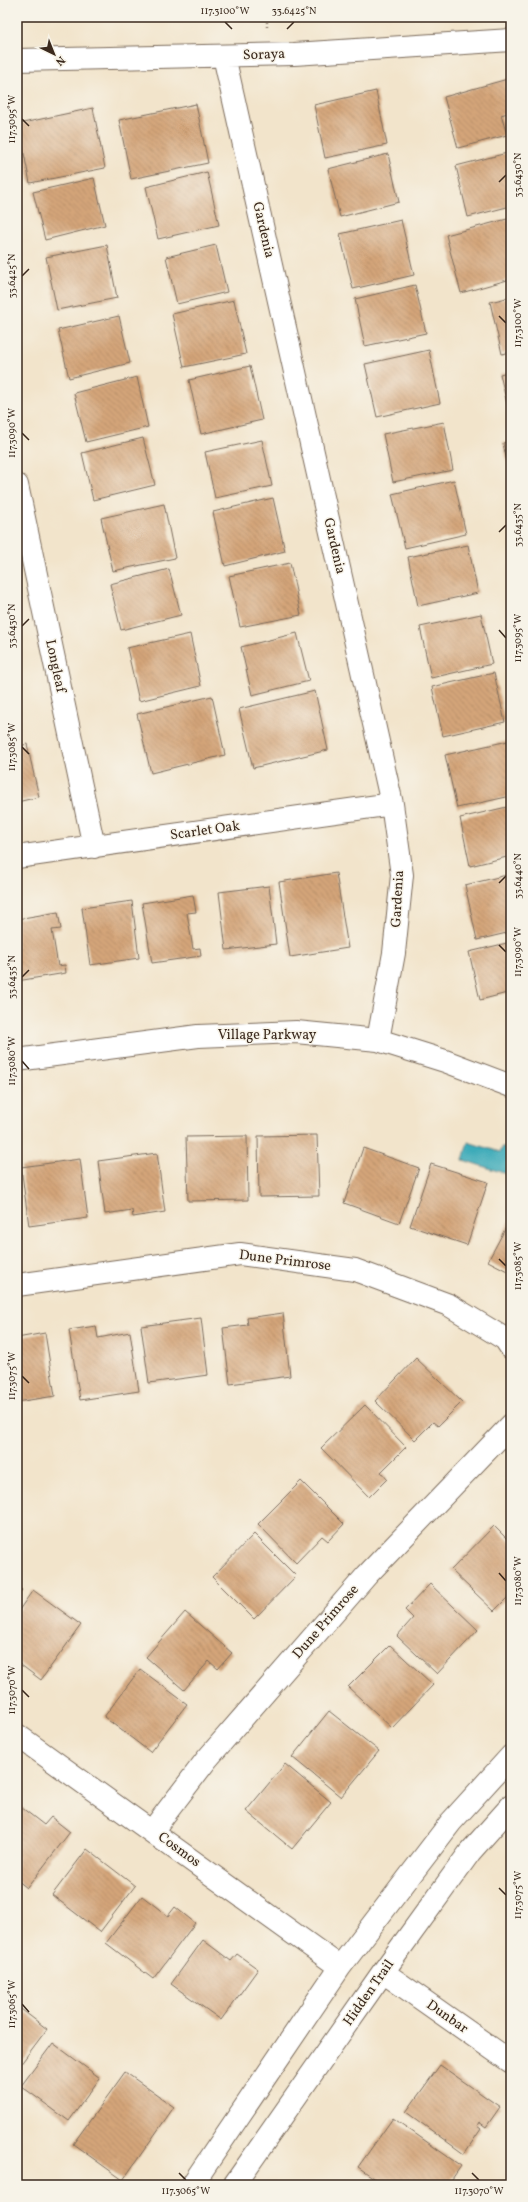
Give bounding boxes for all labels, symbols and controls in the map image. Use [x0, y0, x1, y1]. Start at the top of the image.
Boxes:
text: 117.3100°W [201, 4, 249, 18]
text: 33.6425°N [272, 4, 317, 18]
north arrow [34, 34, 74, 74]
street label: Soraya [243, 45, 285, 65]
text: N [52, 52, 68, 68]
text: 117.3095°W [5, 95, 19, 143]
text: 33.6430°N [511, 152, 525, 197]
street label: Gardenia [247, 200, 279, 260]
text: 33.6425°N [5, 253, 19, 298]
text: 117.3100°W [511, 299, 525, 347]
text: 117.3090°W [5, 408, 19, 458]
text: 33.6435°N [511, 502, 525, 547]
street label: Gardenia [318, 516, 350, 576]
text: 33.6430°N [5, 603, 19, 648]
text: 117.3095°W [511, 614, 525, 662]
street label: Longleaf [40, 638, 70, 695]
text: 117.3085°W [5, 723, 19, 771]
street label: Scarlet Oak [169, 817, 241, 845]
text: 33.6440°N [511, 852, 525, 899]
street label: Gardenia [387, 870, 409, 928]
text: 117.3090°W [511, 927, 525, 977]
text: 33.6435°N [5, 954, 19, 999]
street label: Village Parkway [218, 1026, 317, 1045]
text: 117.3080°W [5, 1036, 19, 1086]
text: 117.3085°W [511, 1242, 525, 1290]
street label: Dune Primrose [238, 1246, 332, 1276]
text: 117.3075°W [5, 1352, 19, 1400]
text: 117.3080°W [511, 1556, 525, 1606]
street label: Dune Primrose [288, 1581, 364, 1663]
text: 117.3070°W [5, 1665, 19, 1715]
street label: Cosmos [154, 1828, 204, 1872]
text: 117.3075°W [511, 1871, 525, 1919]
street label: Hidden Trail [339, 1956, 399, 2030]
text: 117.3065°W [5, 1980, 19, 2028]
street label: Dunbar [422, 1996, 472, 2038]
text: 117.3065°W [162, 2184, 210, 2198]
text: 117.3070°W [454, 2184, 504, 2198]

